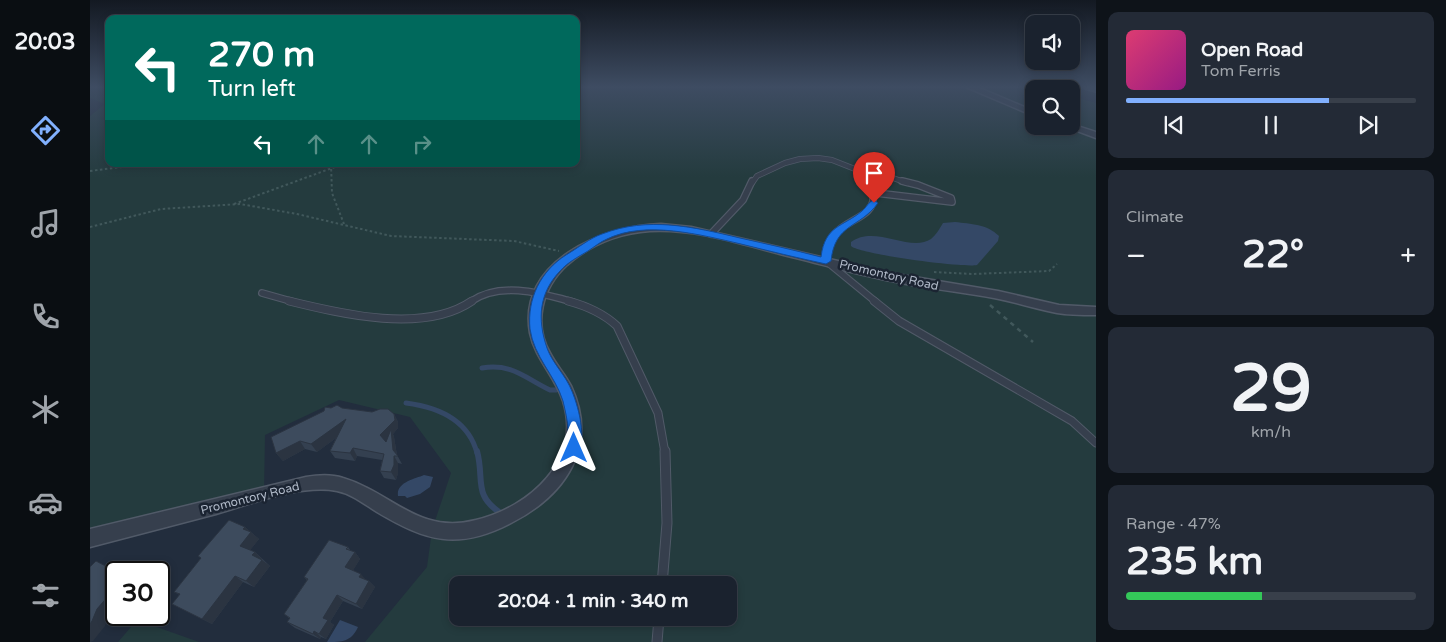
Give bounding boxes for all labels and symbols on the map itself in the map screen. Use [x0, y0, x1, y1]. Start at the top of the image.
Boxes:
pin [853, 152, 895, 203]
street label: Promontory Road [838, 257, 940, 293]
position arrow [547, 421, 599, 473]
street label: Promontory Road [199, 479, 301, 517]
speed limit sign: 30 [105, 561, 170, 626]

